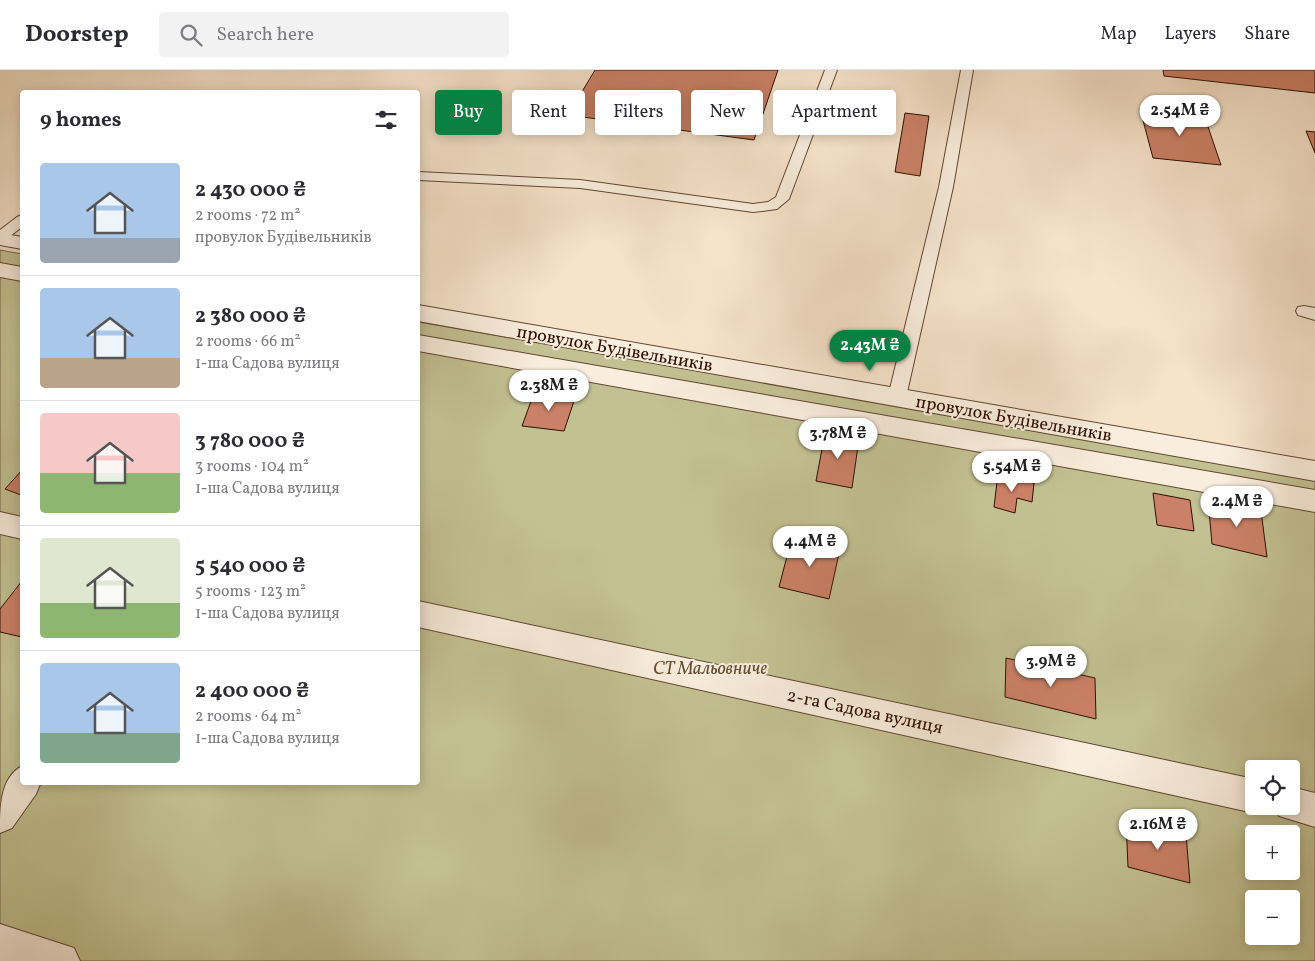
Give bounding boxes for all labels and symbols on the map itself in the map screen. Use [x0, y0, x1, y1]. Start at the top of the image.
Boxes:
pin: 2.54M ₴ [1134, 94, 1226, 137]
street label: провулок Будівельників [515, 320, 715, 379]
pin: 2.43M ₴ [824, 330, 916, 372]
pin: 2.38M ₴ [503, 370, 595, 412]
street label: провулок Будівельників [914, 390, 1114, 449]
pin: 3.78M ₴ [792, 418, 884, 460]
pin: 5.54M ₴ [966, 450, 1058, 493]
pin: 2.4M ₴ [1196, 486, 1278, 528]
pin: 4.4M ₴ [769, 526, 851, 568]
pin: 3.9M ₴ [1010, 646, 1092, 688]
park label: СТ Мальовниче [653, 657, 767, 682]
street label: 2-га Садова вулиця [784, 684, 945, 741]
pin: 2.16M ₴ [1112, 808, 1204, 851]

